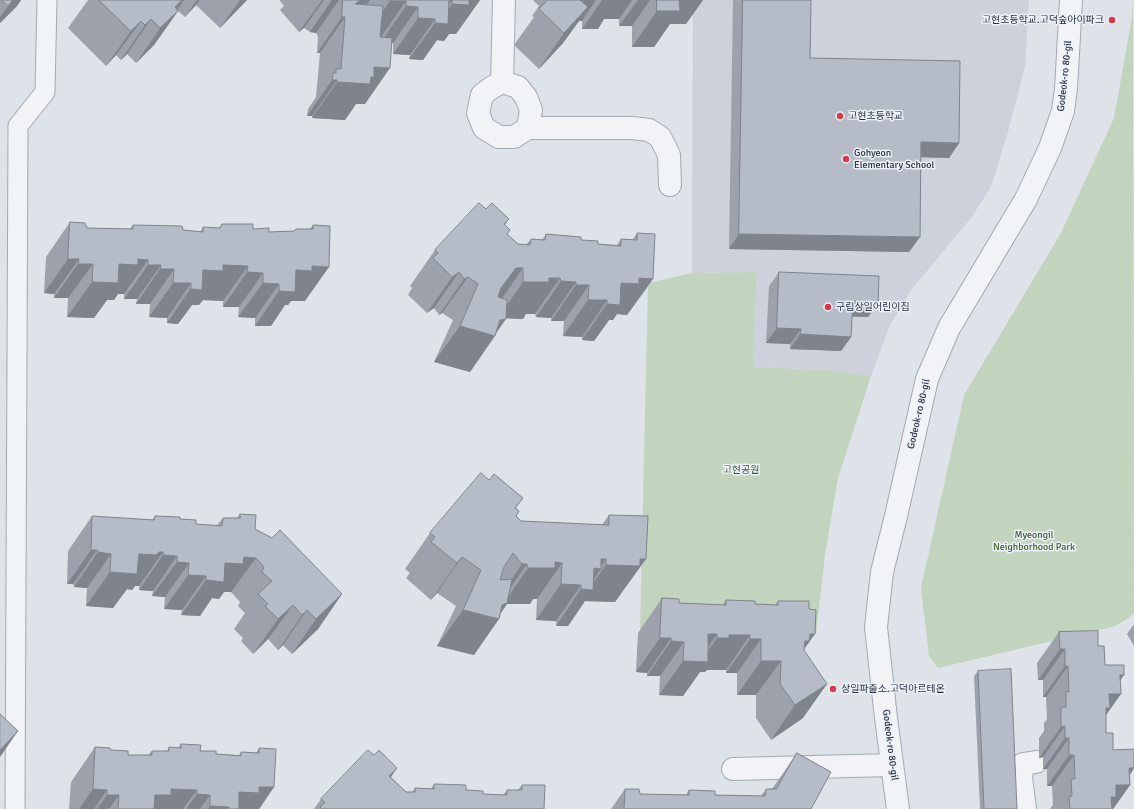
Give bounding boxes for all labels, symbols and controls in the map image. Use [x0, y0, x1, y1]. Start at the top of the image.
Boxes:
place label: 고현초등학교.고덕숲아이파크 [982, 14, 1104, 26]
marker: 고현초등학교.고덕숲아이파크 [1107, 15, 1117, 25]
street label: Godeok-ro 80-gil [1055, 40, 1075, 112]
place label: 고현초등학교 [848, 110, 903, 122]
marker: 고현초등학교 [835, 111, 845, 121]
place label: Gohyeon Elementary School [854, 147, 934, 170]
marker: Gohyeon Elementary School [841, 154, 851, 164]
place label: 구립상일어린이집 [836, 301, 910, 313]
marker: 구립상일어린이집 [823, 302, 833, 312]
street label: Godeok-ro 80-gil [905, 378, 933, 450]
park label: 고현공원 [723, 464, 759, 476]
park label: Myeongil Neighborhood Park [993, 529, 1075, 552]
place label: 상일파출소.고덕아르테온 [841, 683, 945, 695]
marker: 상일파출소.고덕아르테온 [828, 684, 838, 694]
street label: Godeok-ro 80-gil [880, 709, 900, 781]

